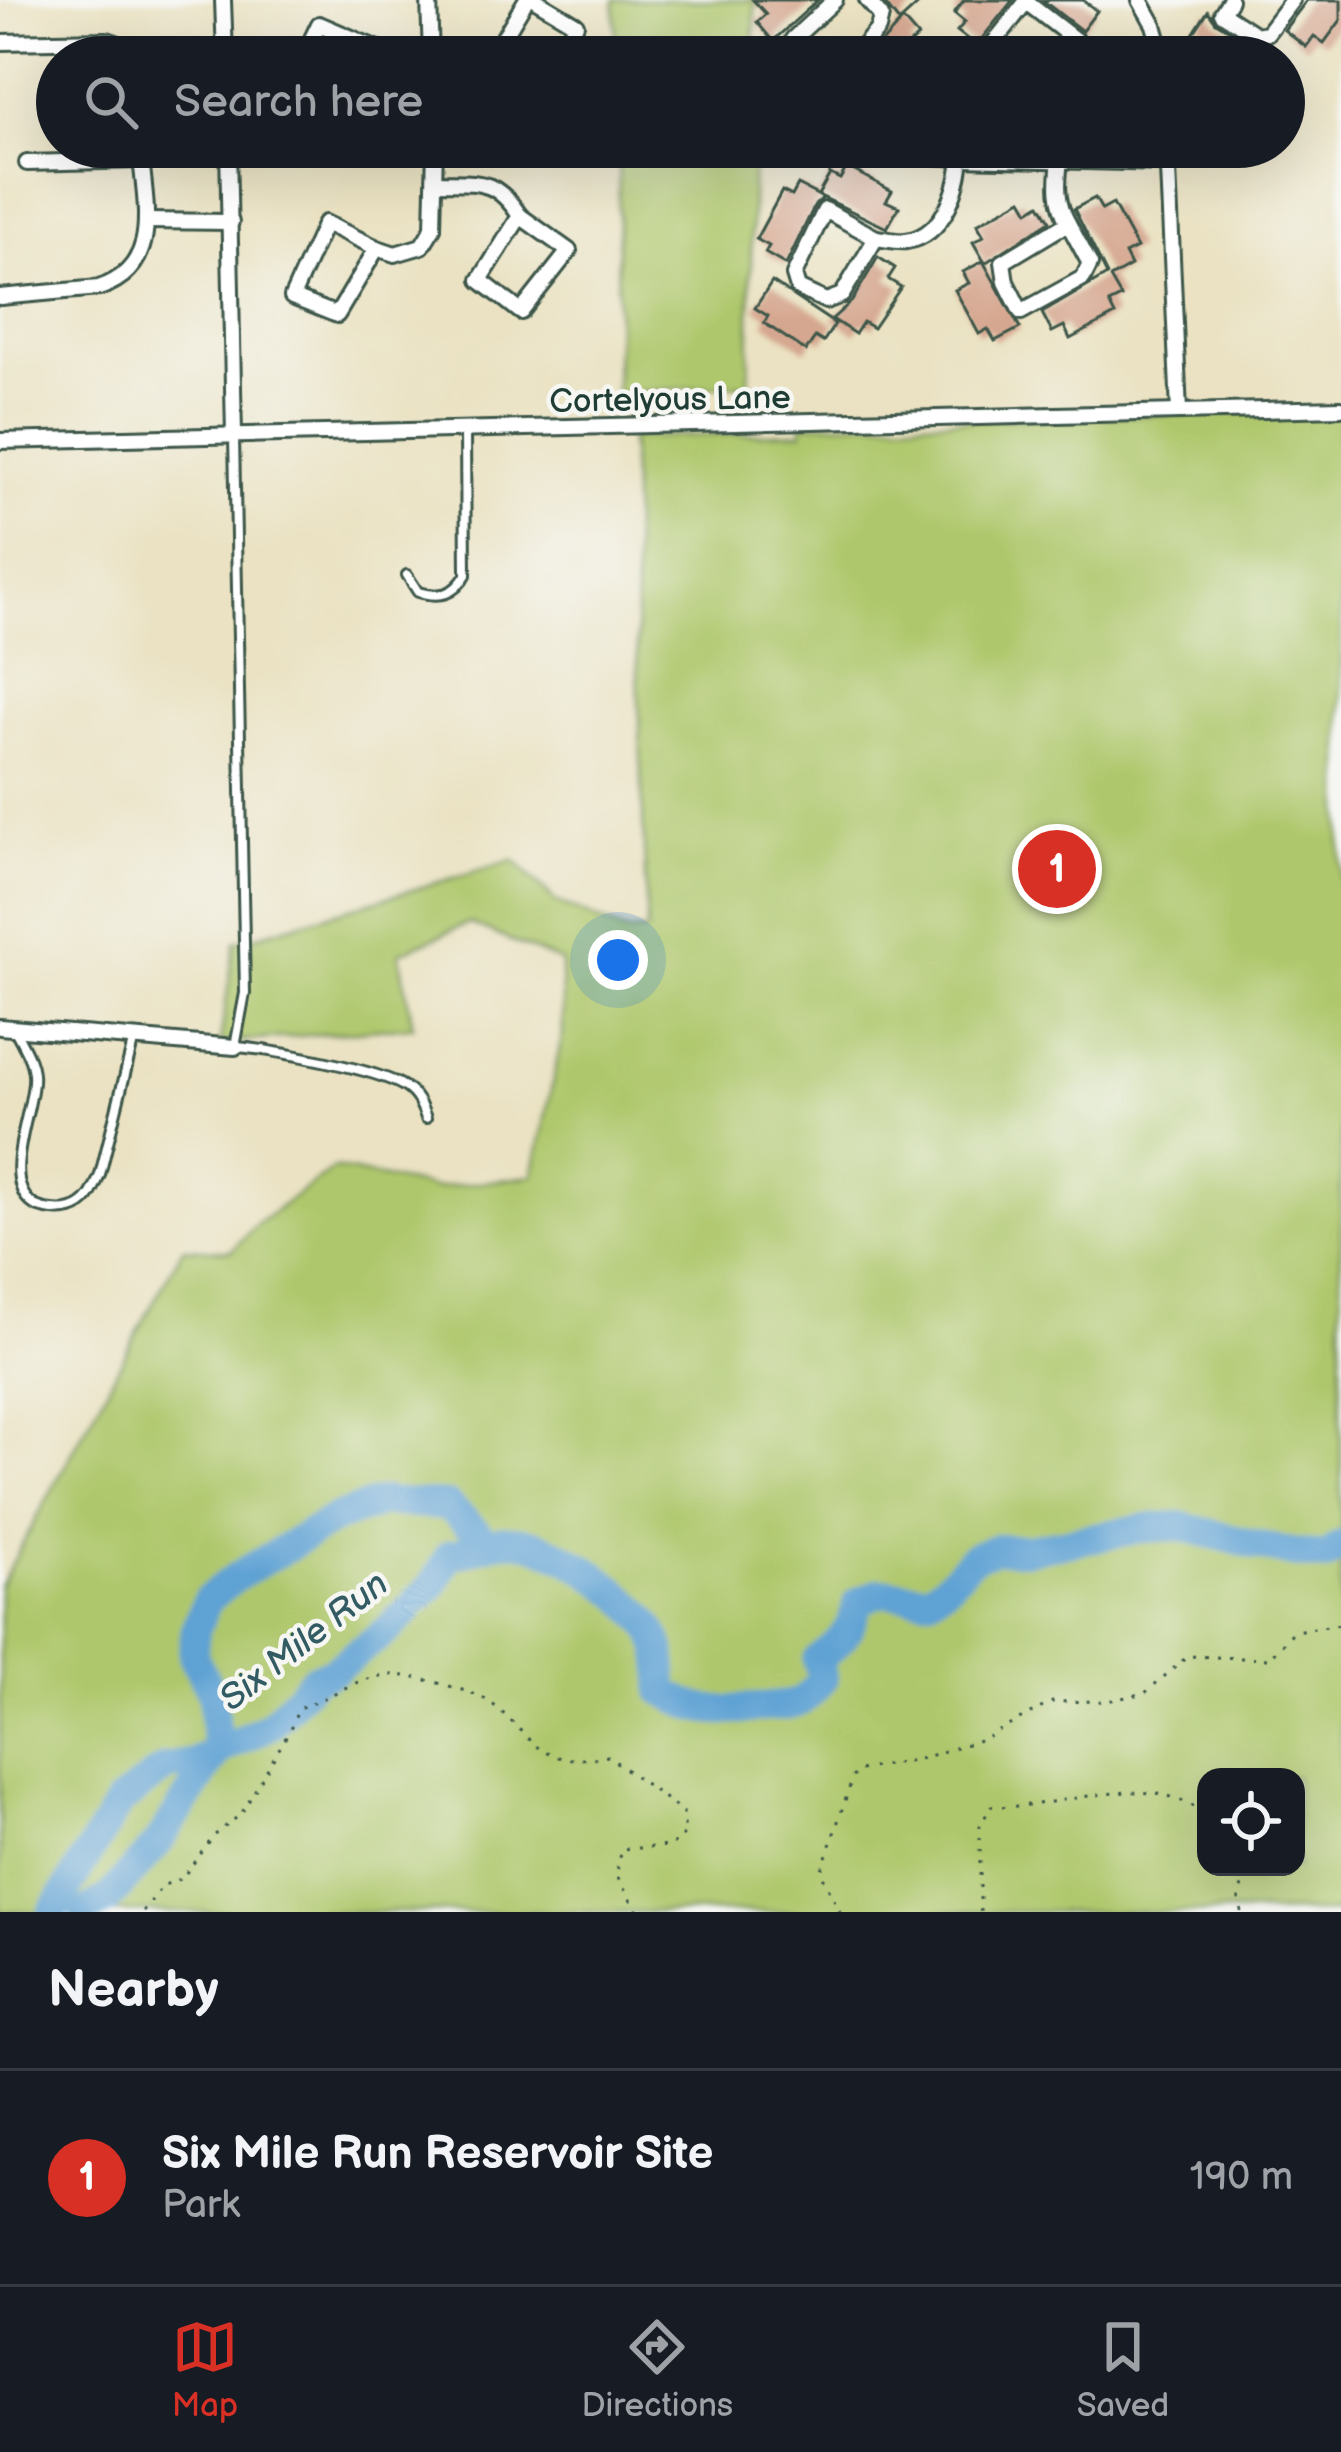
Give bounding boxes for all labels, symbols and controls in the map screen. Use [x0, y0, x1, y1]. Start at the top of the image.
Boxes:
search box [36, 36, 1305, 168]
icon: search [78, 69, 144, 135]
text: Search here [174, 75, 423, 130]
street label: Cortelyous Lane [549, 378, 791, 422]
pin: 1 [1018, 824, 1096, 914]
your location [588, 930, 648, 990]
water label: Six Mile Run [212, 1563, 397, 1721]
map controls [1197, 1768, 1305, 1876]
button: locate [1197, 1768, 1305, 1876]
text: Nearby [48, 1960, 219, 2021]
text: Six Mile Run Reservoir Site [162, 2127, 713, 2182]
text: 1 [79, 2154, 95, 2201]
text: 190 m [1190, 2154, 1293, 2201]
text: Park [162, 2182, 240, 2229]
tab: Map [172, 2314, 238, 2426]
tab: Directions [581, 2314, 733, 2426]
tab: Saved [1077, 2314, 1169, 2426]

